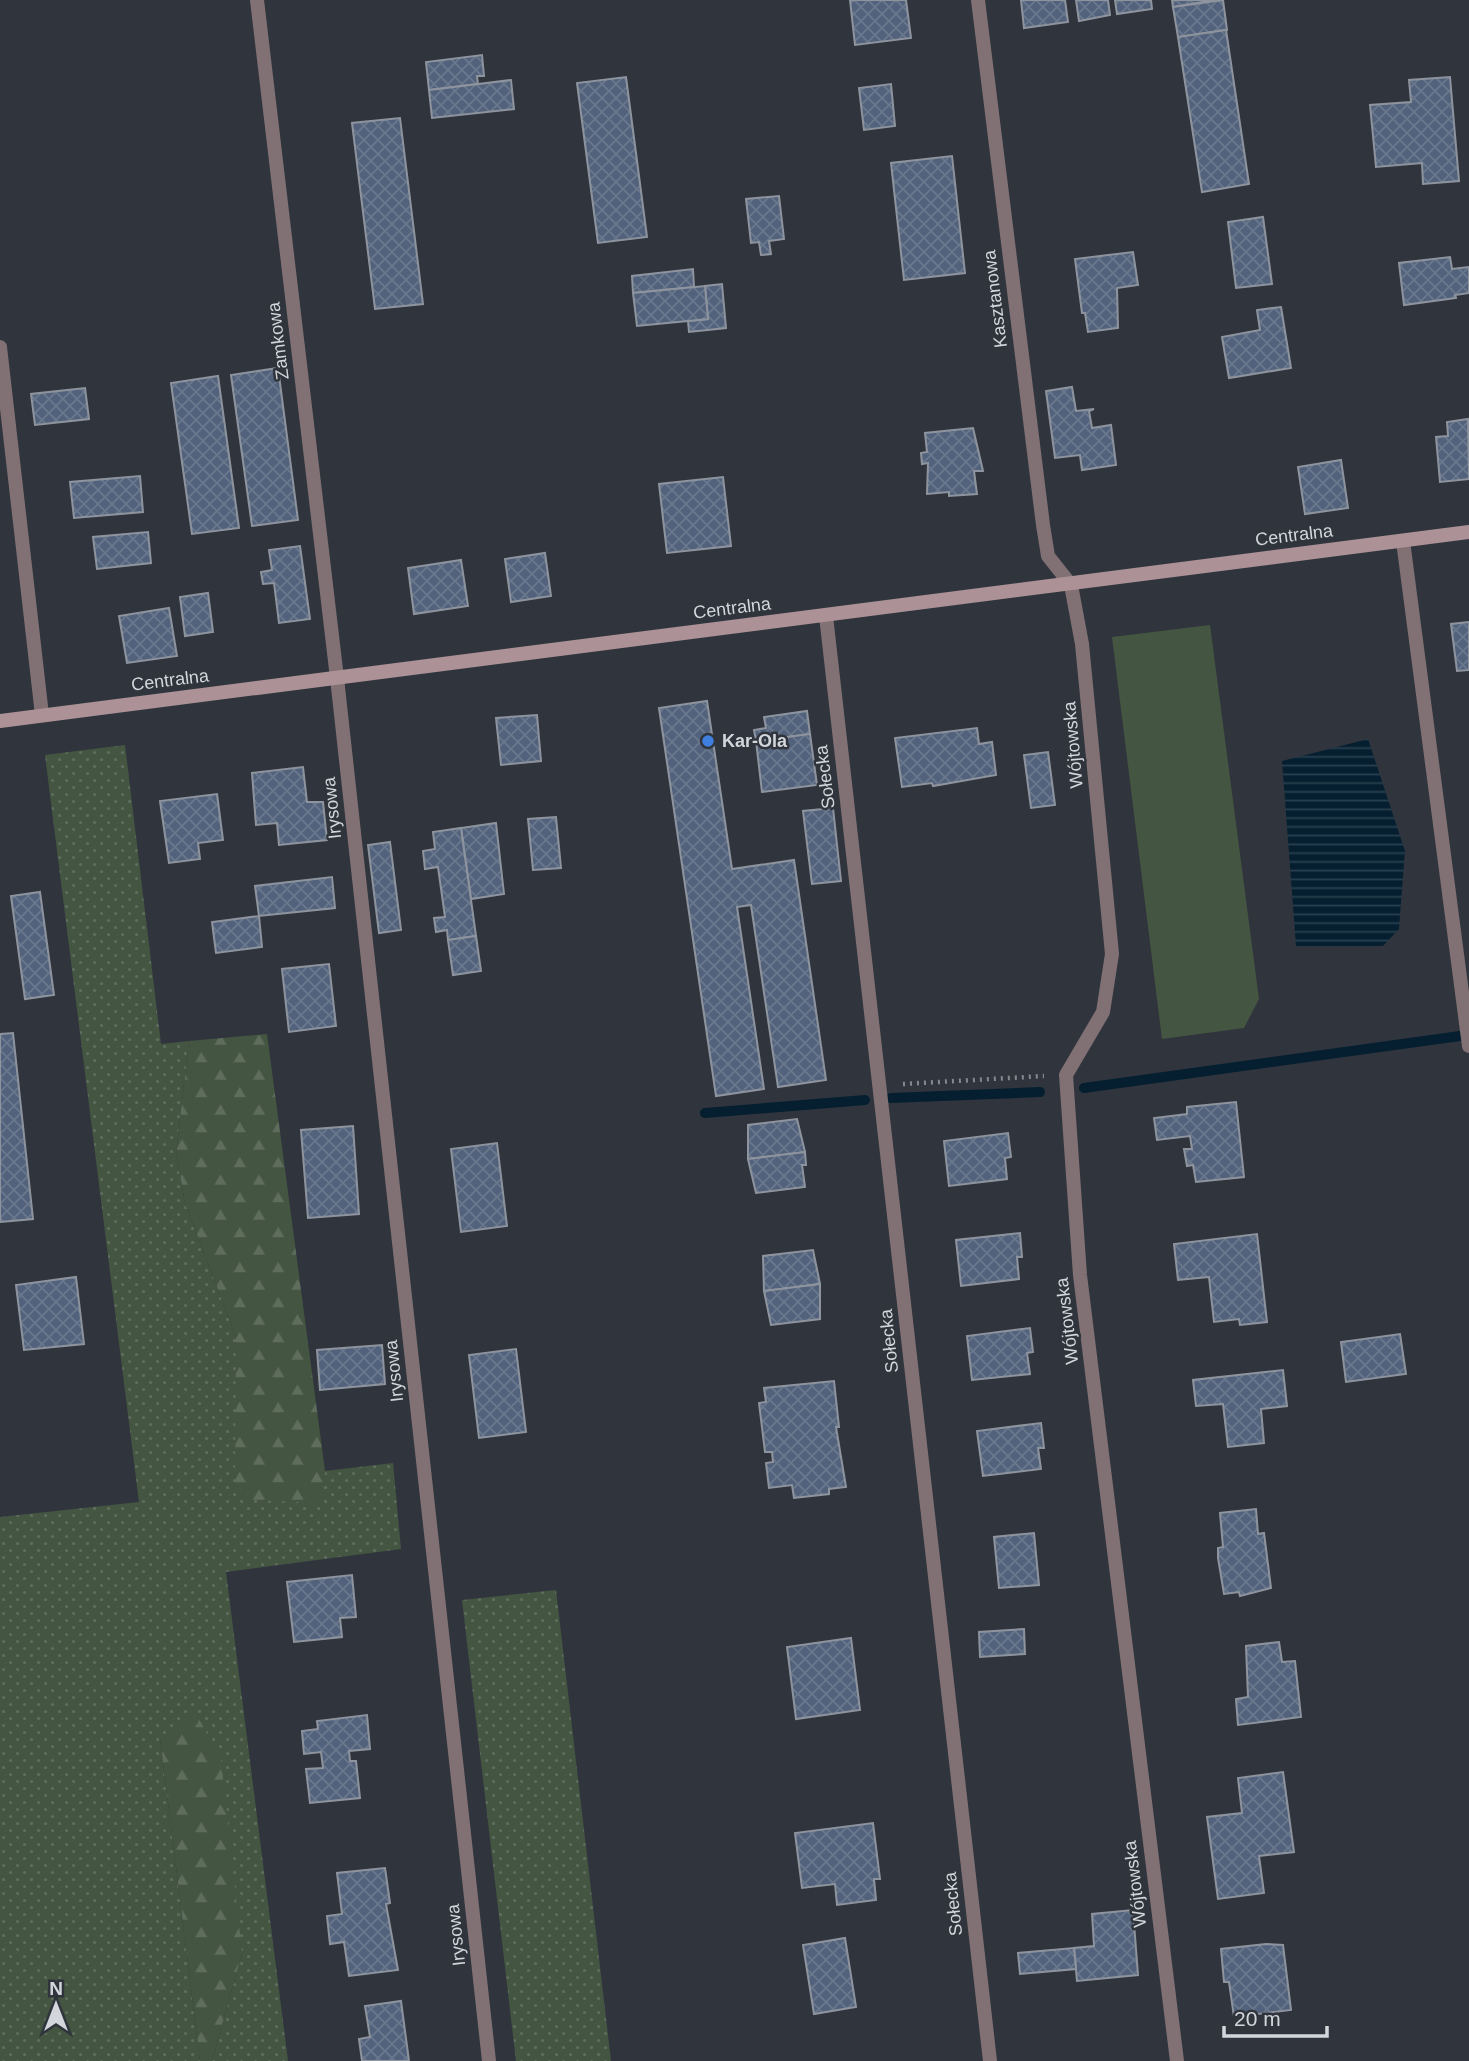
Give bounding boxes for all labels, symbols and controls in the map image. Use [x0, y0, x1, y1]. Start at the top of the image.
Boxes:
street label: Kasztanowa [979, 248, 1011, 349]
street label: Zamkowa [263, 300, 293, 381]
street label: Centralna [1254, 520, 1335, 550]
street label: Centralna [692, 593, 773, 623]
street label: Centralna [130, 665, 211, 695]
street label: Wójtowska [1059, 700, 1087, 789]
place label: Kar-Ola [722, 731, 788, 751]
marker: Kar-Ola [700, 733, 716, 749]
street label: Sołecka [811, 743, 839, 810]
street label: Irysowa [319, 775, 345, 840]
street label: Wójtowska [1052, 1276, 1082, 1365]
street label: Sołecka [876, 1307, 902, 1374]
street label: Irysowa [381, 1338, 407, 1403]
street label: Wójtowska [1120, 1839, 1150, 1928]
street label: Sołecka [940, 1870, 966, 1937]
street label: Irysowa [443, 1902, 469, 1967]
north arrow [21, 1970, 91, 2040]
text: N [49, 1978, 63, 1999]
scale bar [1224, 1994, 1327, 2038]
text: 20 m [1234, 2007, 1281, 2030]

